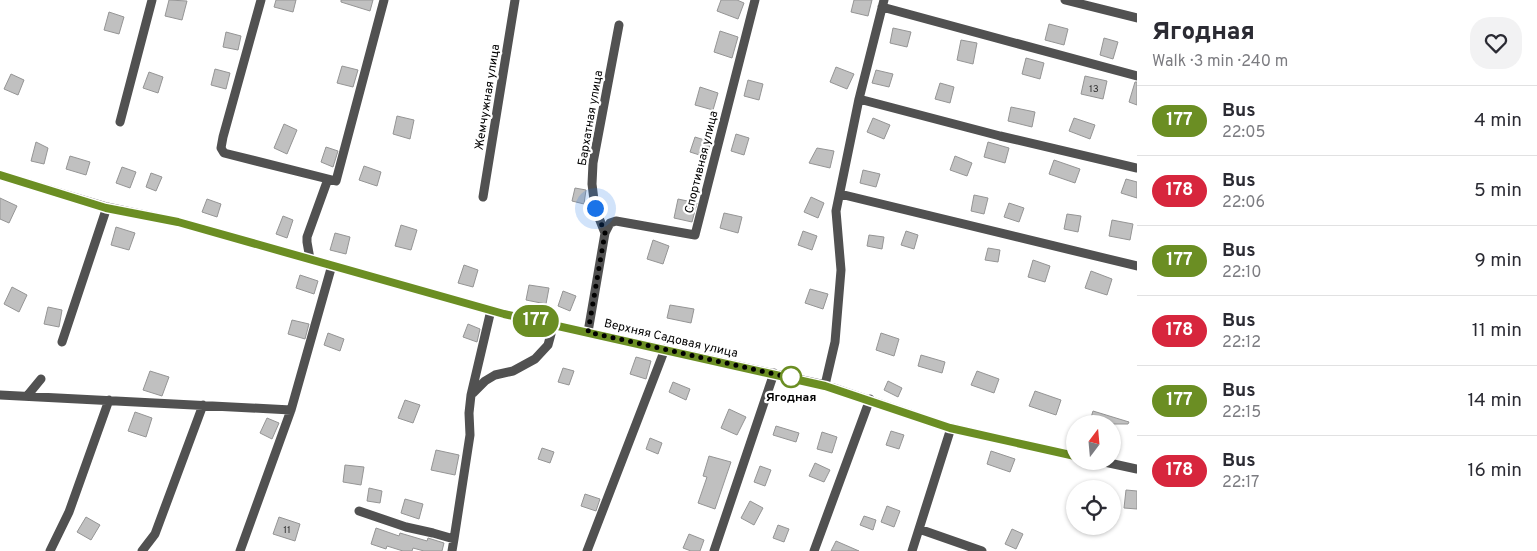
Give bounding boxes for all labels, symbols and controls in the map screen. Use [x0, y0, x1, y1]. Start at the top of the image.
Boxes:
button: heart [1470, 17, 1522, 69]
text: Ягодная [1152, 18, 1255, 48]
street label: Жемчужная улица [472, 43, 504, 151]
text: Walk · 3 min · 240 m [1152, 52, 1288, 72]
street label: Бархатная улица [575, 69, 607, 167]
house number: 13 [1089, 83, 1099, 96]
text: Bus [1222, 99, 1256, 123]
street label: Спортивная улица [681, 109, 722, 215]
text: 177 [1166, 109, 1193, 132]
text: 4 min [1474, 109, 1522, 133]
text: 22:05 [1222, 123, 1265, 143]
text: Bus [1222, 169, 1256, 193]
text: 178 [1166, 179, 1193, 202]
text: 5 min [1474, 179, 1522, 203]
text: 22:06 [1222, 193, 1265, 213]
your location [583, 196, 608, 221]
text: Bus [1222, 239, 1256, 263]
text: 177 [1166, 249, 1193, 272]
text: 9 min [1475, 249, 1522, 273]
text: 22:10 [1222, 263, 1261, 283]
line badge: 177 [507, 305, 565, 337]
text: 177 [523, 309, 549, 332]
text: Bus [1222, 309, 1256, 333]
street label: Верхняя Садовая улица [602, 316, 739, 362]
text: 178 [1166, 319, 1193, 342]
text: 11 min [1472, 319, 1522, 343]
text: 22:12 [1222, 333, 1261, 353]
marker: Ягодная [780, 366, 802, 388]
text: Bus [1222, 379, 1256, 403]
text: 177 [1166, 389, 1193, 412]
text: 14 min [1467, 389, 1522, 413]
place label: Ягодная [766, 390, 816, 406]
text: 22:15 [1222, 403, 1261, 423]
north arrow [1066, 415, 1121, 470]
map controls [1066, 415, 1121, 535]
text: Bus [1222, 449, 1256, 473]
text: 178 [1166, 459, 1193, 482]
text: 16 min [1467, 459, 1522, 483]
text: 22:17 [1222, 473, 1259, 493]
button: locate [1066, 480, 1121, 535]
house number: 11 [283, 524, 291, 537]

